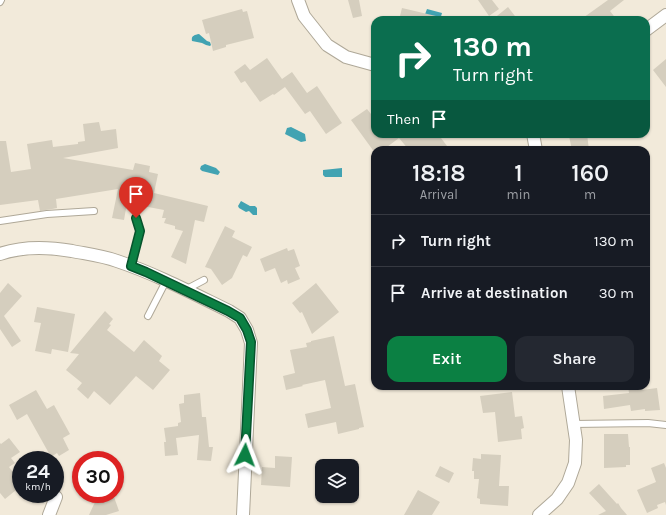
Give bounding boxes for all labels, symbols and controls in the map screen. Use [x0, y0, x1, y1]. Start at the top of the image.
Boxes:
text: 130 m [453, 30, 532, 63]
icon: right [387, 32, 439, 84]
text: Turn right [453, 64, 533, 86]
icon: arrive [428, 108, 450, 130]
text: Then [387, 110, 420, 128]
text: 18:18 [412, 159, 466, 187]
text: 1 [514, 159, 523, 187]
text: 160 [571, 159, 609, 187]
pin [119, 177, 153, 218]
icon: arrive [125, 183, 147, 205]
text: Arrival [420, 187, 458, 202]
text: min [507, 187, 530, 202]
text: m [584, 187, 596, 202]
icon: right [387, 230, 409, 252]
text: Turn right [421, 232, 491, 250]
text: 130 m [594, 232, 634, 250]
icon: arrive [387, 282, 409, 304]
text: Arrive at destination [421, 284, 568, 302]
text: 30 m [599, 284, 634, 302]
button: Exit [387, 336, 507, 382]
button: Share [515, 336, 634, 382]
position arrow [224, 434, 266, 476]
speed limit sign: 30 [72, 451, 124, 503]
map controls [315, 459, 359, 503]
button: layers [315, 459, 359, 503]
text: 24 [26, 460, 50, 483]
text: km/h [25, 481, 51, 493]

